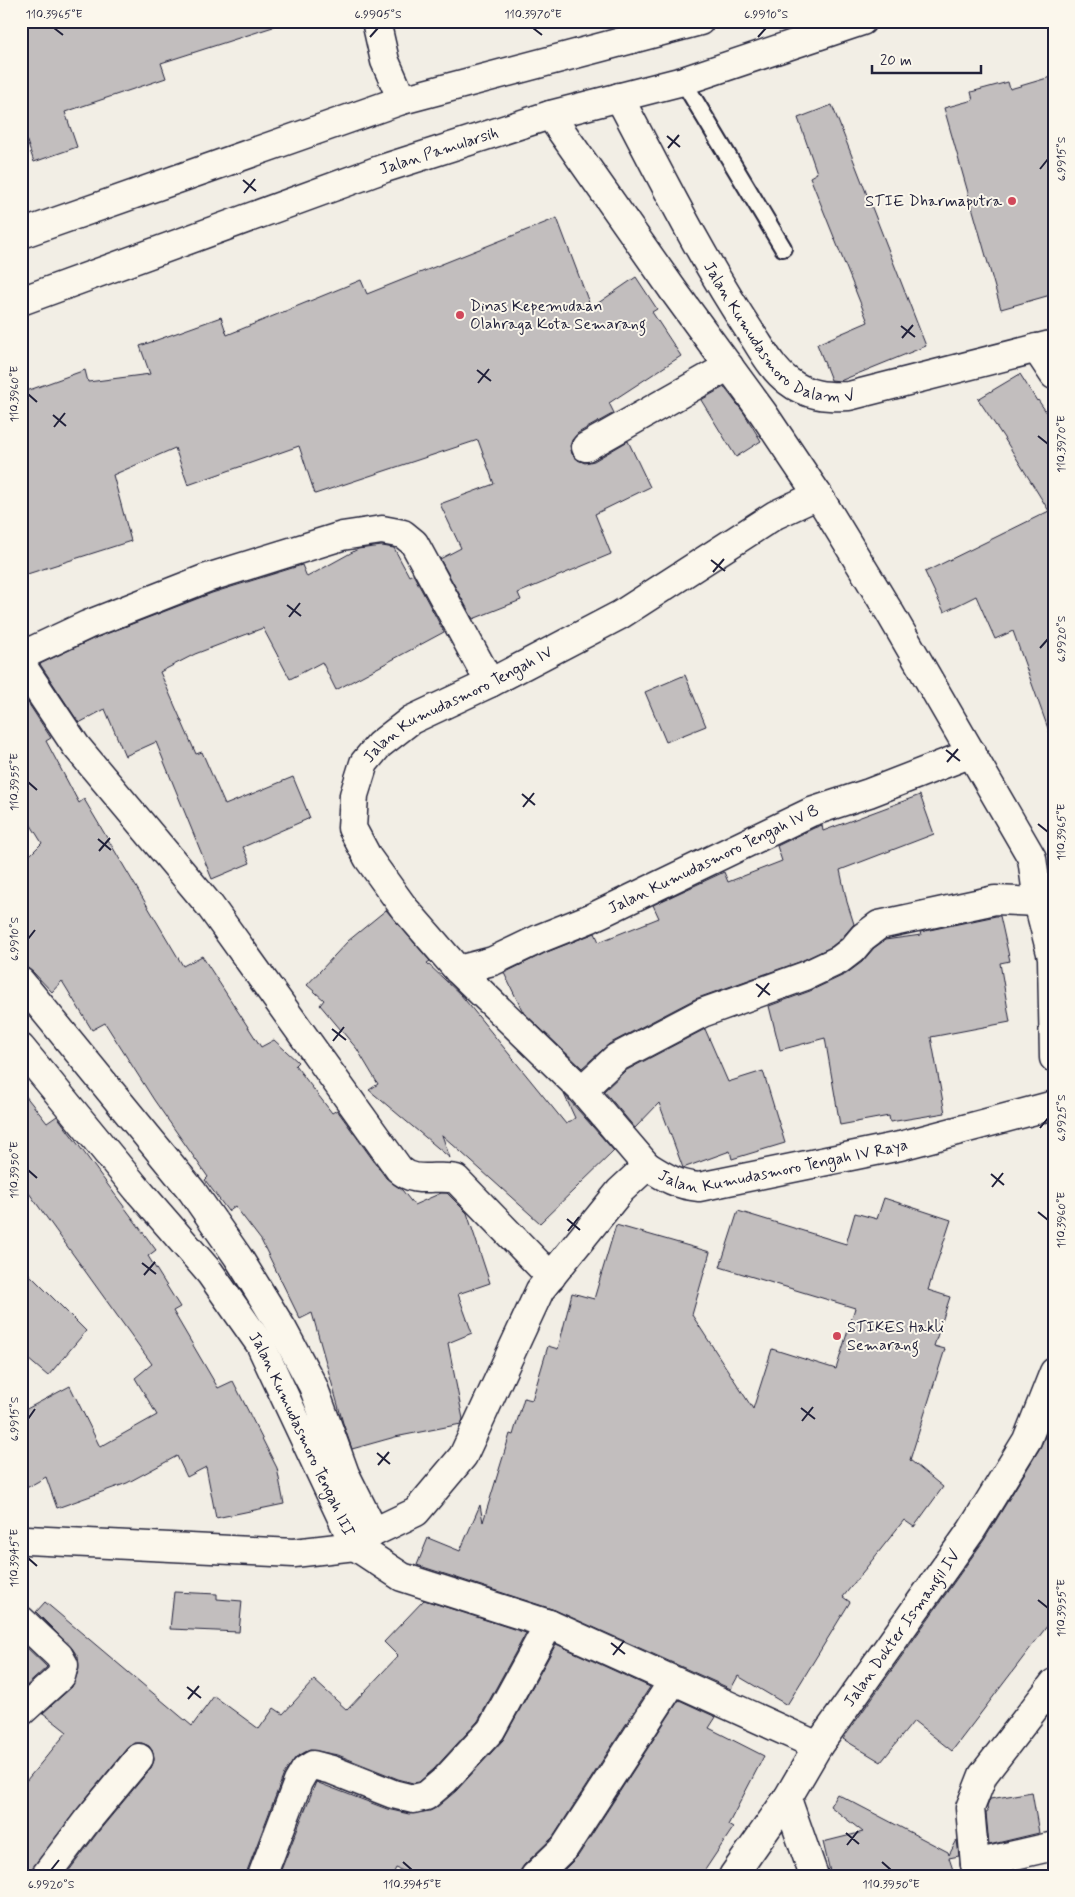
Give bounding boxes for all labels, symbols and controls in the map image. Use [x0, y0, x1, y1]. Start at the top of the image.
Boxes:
text: 110.3965°E [25, 7, 83, 23]
text: 6.9905°S [354, 7, 402, 23]
text: 110.3970°E [504, 7, 562, 23]
text: 6.9910°S [744, 7, 788, 23]
scale bar [872, 42, 981, 74]
text: 20 m [880, 51, 912, 71]
street label: Jalan Pamularsih [376, 122, 501, 180]
text: 6.9915°S [1054, 136, 1070, 181]
place label: STIE Dharmaputra [865, 191, 1002, 212]
marker: STIE Dharmaputra [1006, 195, 1018, 207]
street label: Jalan Kumudasmoro Dalam V [699, 258, 857, 407]
place label: Dinas Kepemudaan Olahraga Kota Semarang [470, 296, 646, 336]
marker: Dinas Kepemudaan Olahraga Kota Semarang [454, 309, 466, 321]
text: 110.3960°E [7, 366, 23, 422]
text: 110.3970°E [1054, 415, 1070, 473]
text: 6.9920°S [1054, 615, 1070, 662]
street label: Jalan Kumudasmoro Tengah IV [358, 642, 556, 767]
text: 110.3955°E [7, 753, 23, 811]
street label: Jalan Kumudasmoro Tengah IV B [604, 800, 822, 919]
text: 110.3965°E [1054, 803, 1070, 861]
text: 6.9910°S [7, 917, 23, 961]
text: 6.9925°S [1054, 1094, 1070, 1142]
street label: Jalan Kumudasmoro Tengah IV Raya [654, 1134, 910, 1198]
text: 110.3950°E [7, 1141, 23, 1199]
text: 110.3960°E [1054, 1192, 1070, 1248]
place label: STIKES Hakli Semarang [847, 1317, 944, 1357]
street label: Jalan Kumudasmoro Tengah III [244, 1327, 359, 1540]
marker: STIKES Hakli Semarang [831, 1330, 843, 1342]
text: 6.9915°S [7, 1396, 23, 1441]
text: 110.3945°E [7, 1529, 23, 1587]
street label: Jalan Dokter Ismangil IV [839, 1546, 965, 1711]
text: 110.3955°E [1054, 1579, 1070, 1637]
text: 6.9920°S [28, 1877, 75, 1893]
text: 110.3945°E [383, 1877, 441, 1893]
text: 110.3950°E [862, 1877, 920, 1893]

